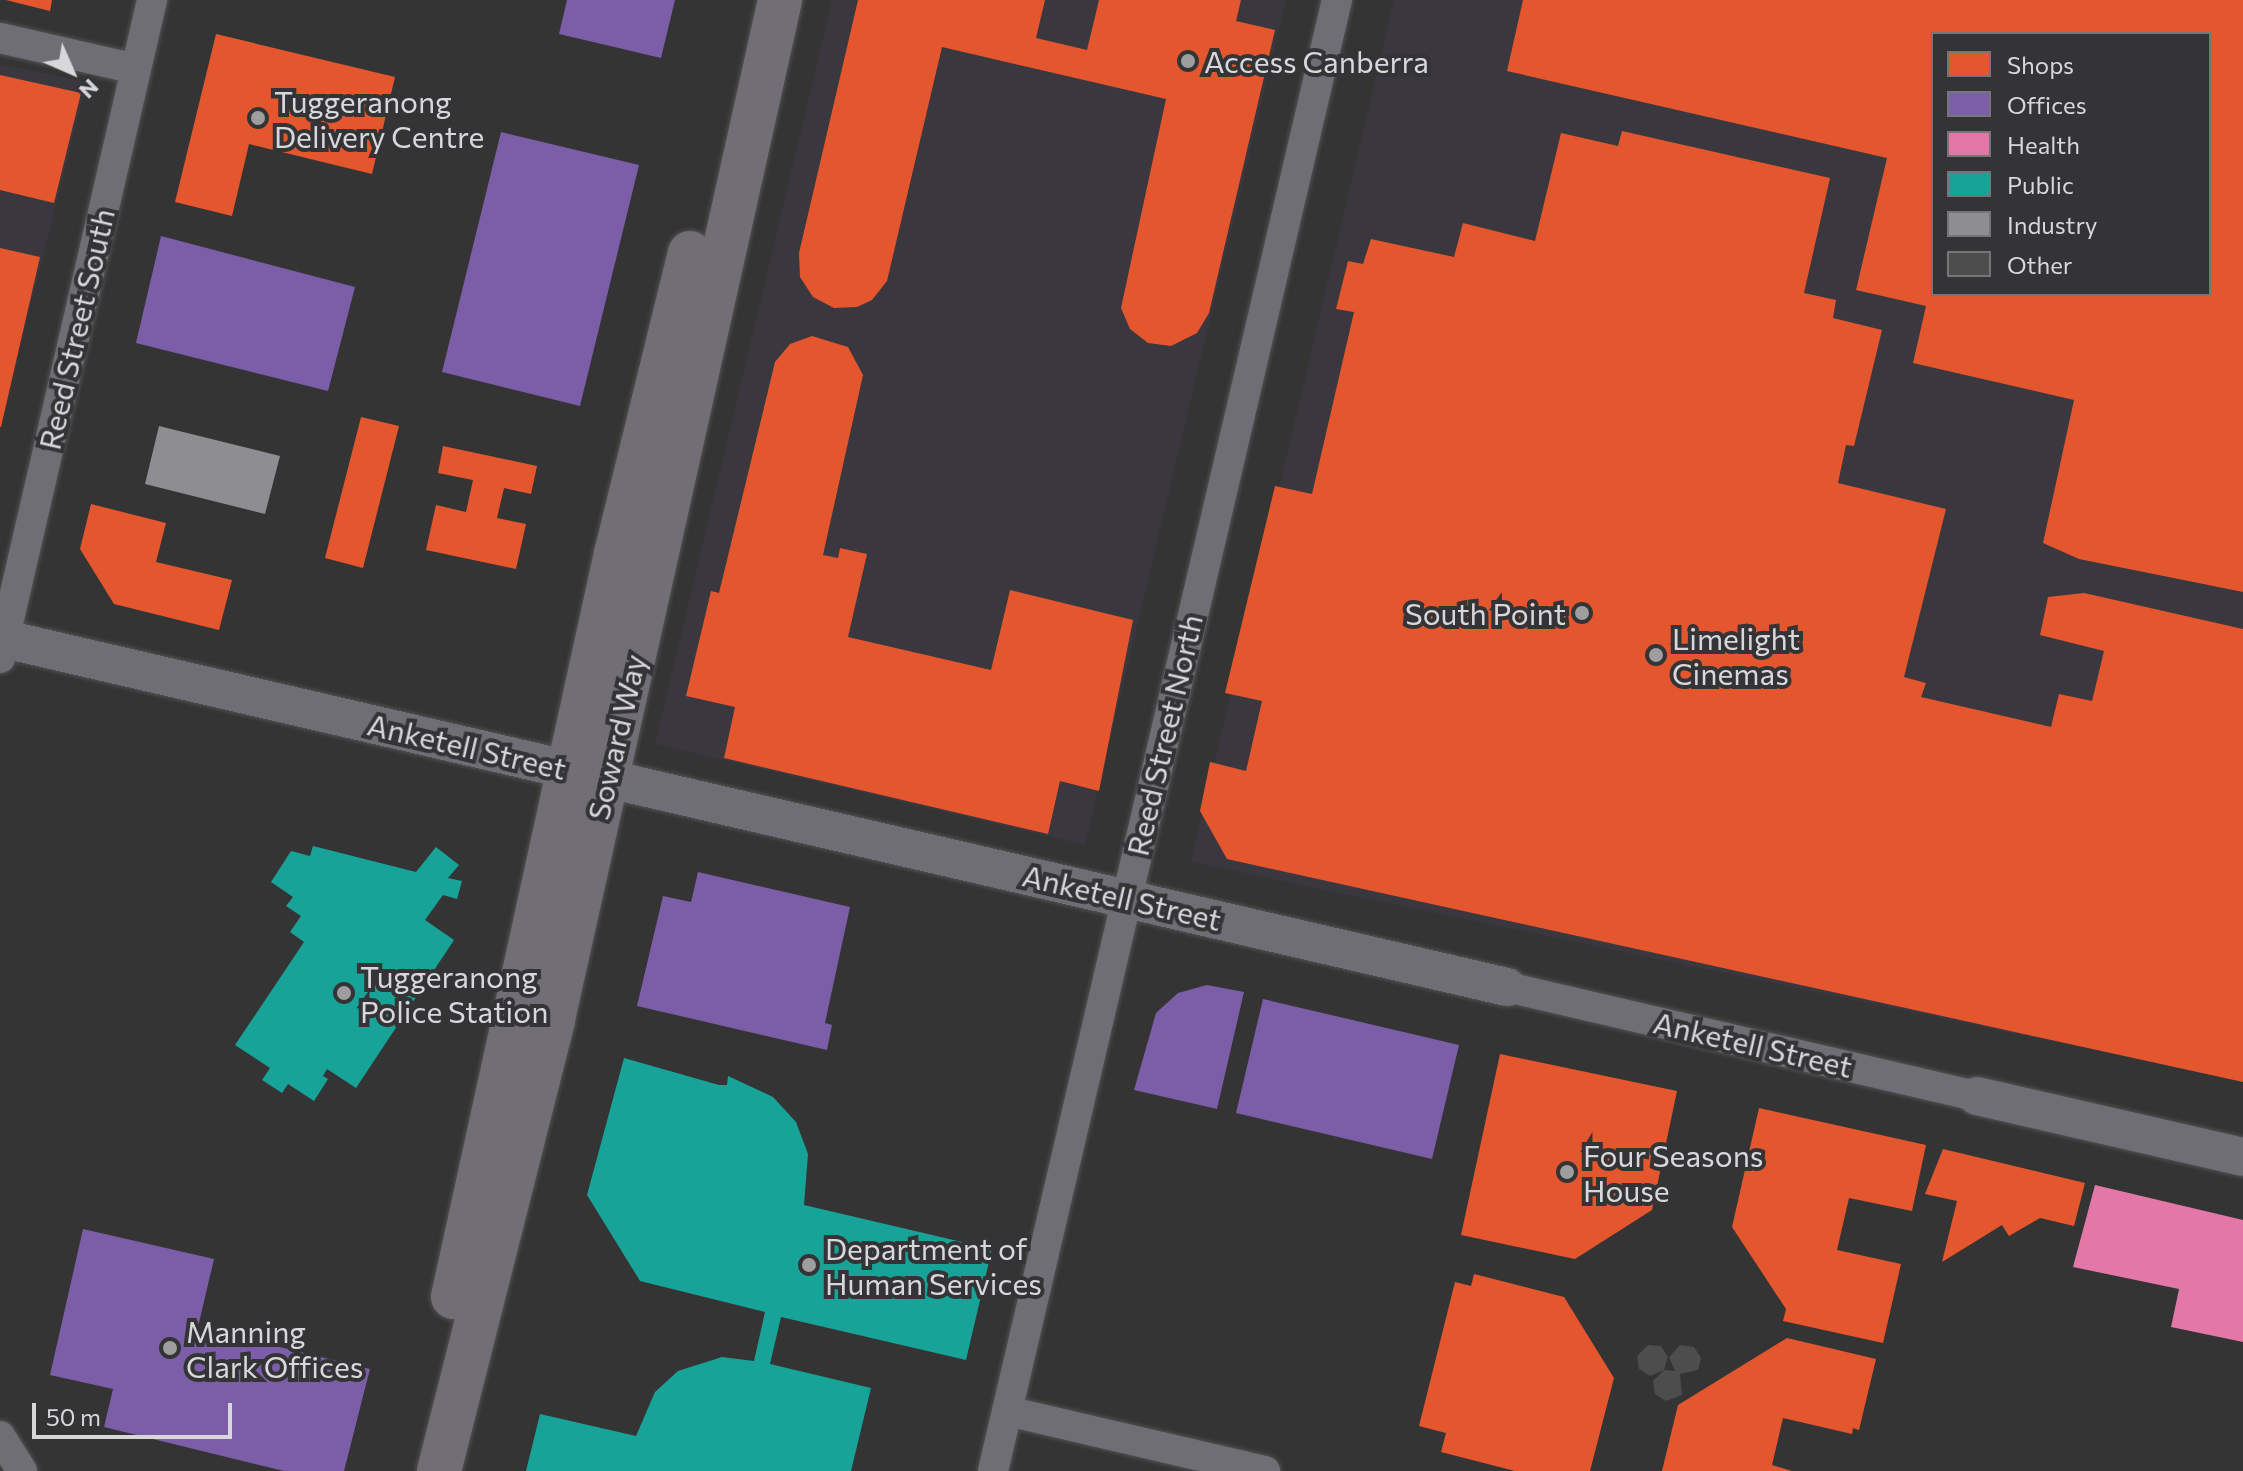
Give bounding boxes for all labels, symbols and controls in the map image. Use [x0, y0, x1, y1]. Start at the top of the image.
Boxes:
north arrow [32, 32, 112, 112]
legend [1931, 32, 2211, 296]
place label: Access Canberra [1204, 43, 1429, 79]
text: Shops [2007, 50, 2074, 79]
marker: Access Canberra [1179, 52, 1197, 70]
text: N [74, 74, 105, 105]
place label: Tuggeranong Delivery Centre [274, 83, 484, 154]
text: Offices [2007, 90, 2087, 119]
marker: Tuggeranong Delivery Centre [249, 109, 267, 127]
text: Health [2007, 130, 2080, 159]
text: Public [2007, 170, 2074, 199]
street label: Reed Street South [31, 205, 121, 453]
text: Industry [2007, 210, 2097, 239]
text: Other [2007, 250, 2072, 279]
place label: South Point [1405, 595, 1566, 631]
marker: South Point [1573, 604, 1591, 622]
street label: Reed Street North [1119, 611, 1209, 859]
place label: Limelight Cinemas [1672, 620, 1800, 690]
marker: Limelight Cinemas [1647, 646, 1665, 664]
street label: Soward Way [579, 651, 653, 823]
street label: Anketell Street [364, 706, 570, 786]
street label: Anketell Street [1019, 857, 1225, 937]
place label: Tuggeranong Police Station [360, 958, 548, 1028]
marker: Tuggeranong Police Station [335, 984, 353, 1002]
street label: Anketell Street [1650, 1004, 1856, 1084]
place label: Four Seasons House [1583, 1137, 1763, 1208]
marker: Four Seasons House [1558, 1163, 1576, 1181]
place label: Department of Human Services [825, 1230, 1042, 1300]
marker: Department of Human Services [800, 1256, 818, 1274]
place label: Manning Clark Offices [186, 1313, 363, 1384]
marker: Manning Clark Offices [161, 1339, 179, 1357]
scale bar [36, 1387, 236, 1437]
text: 50 m [46, 1402, 101, 1431]

